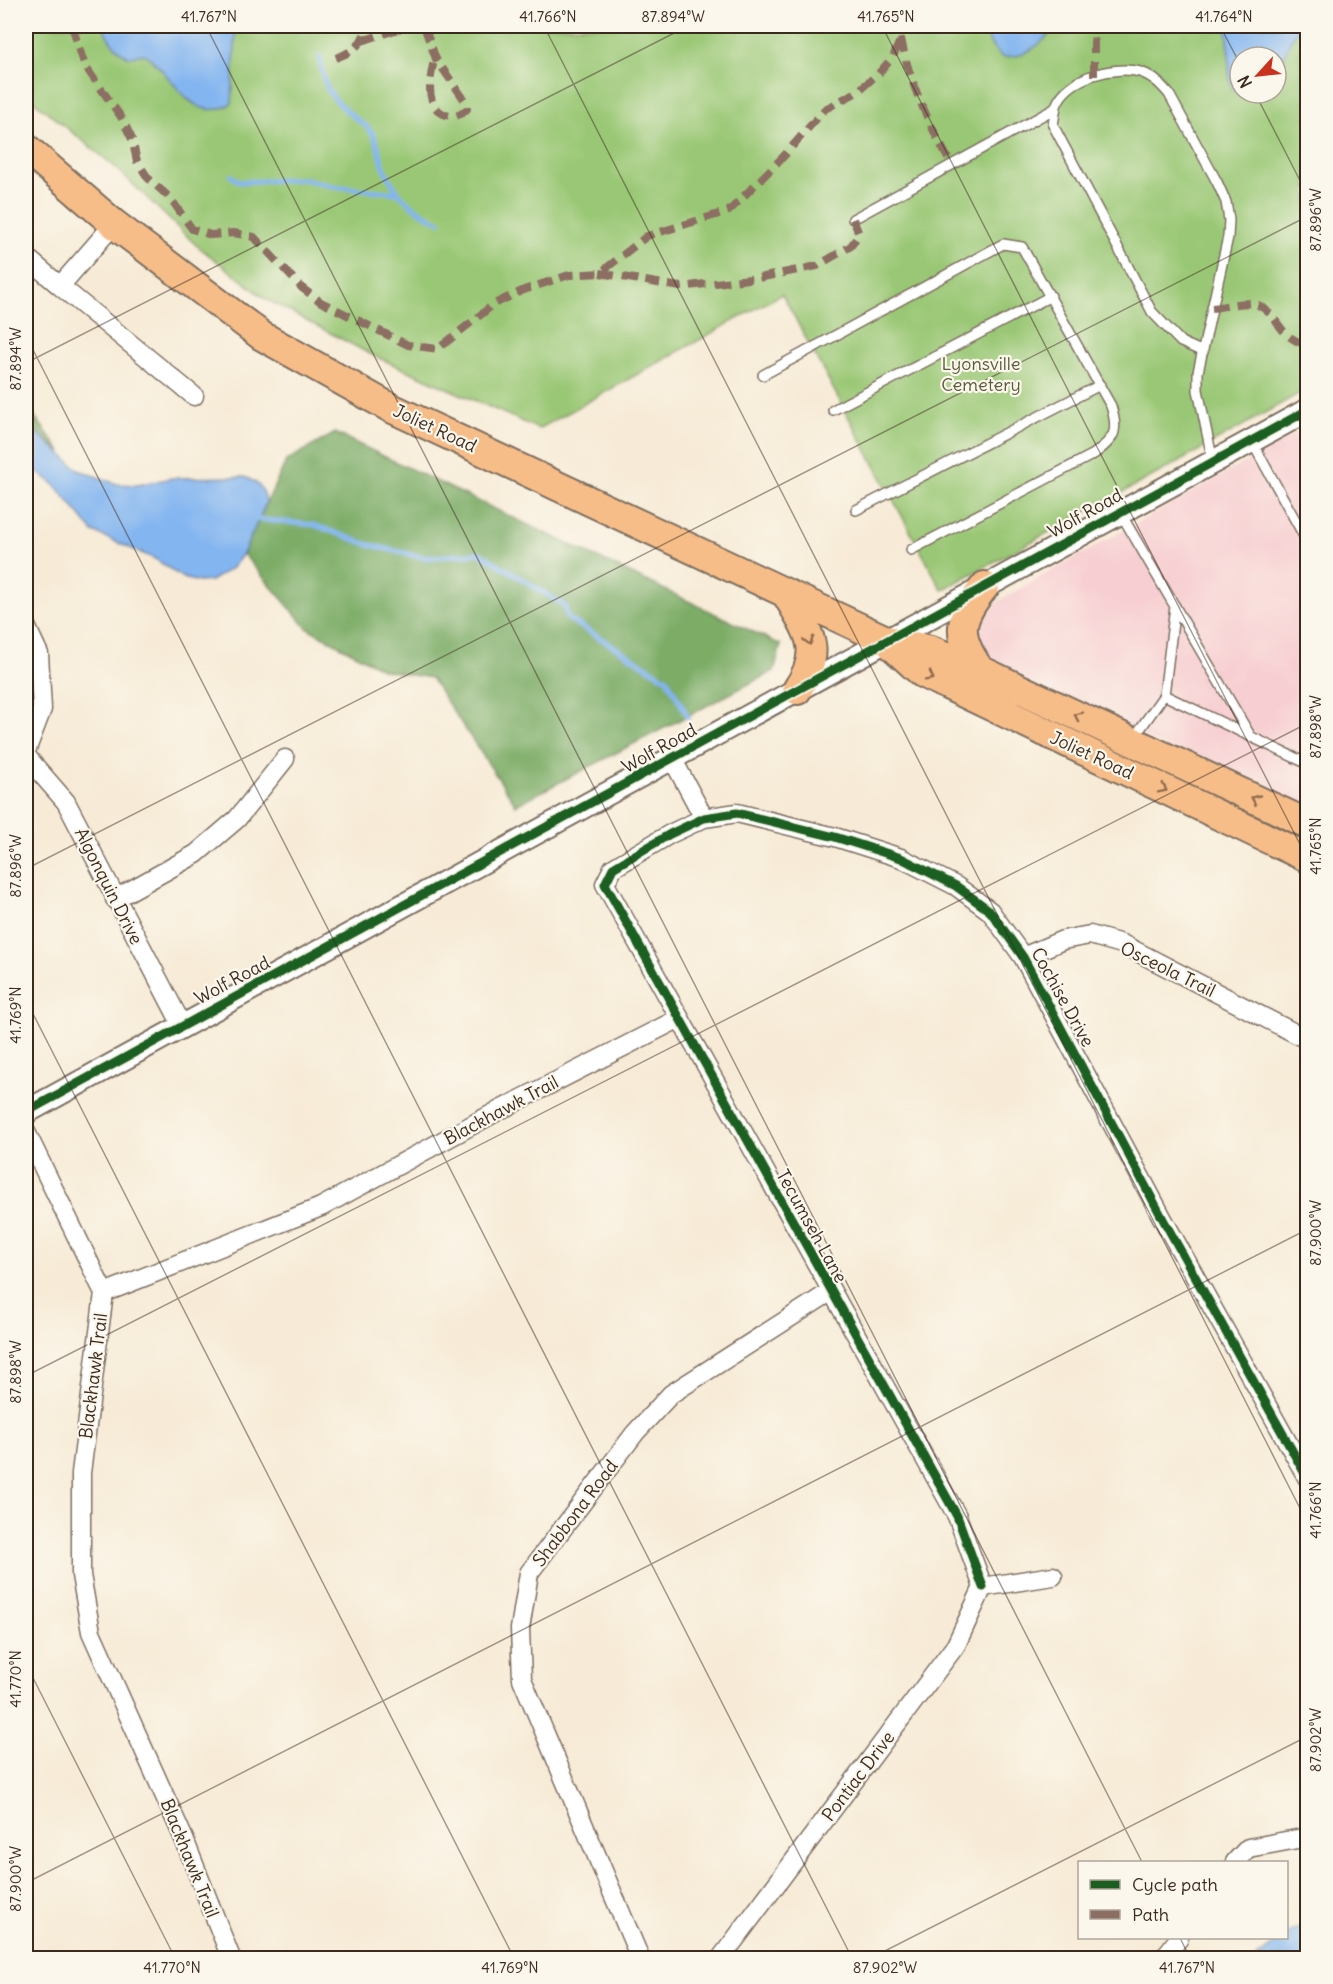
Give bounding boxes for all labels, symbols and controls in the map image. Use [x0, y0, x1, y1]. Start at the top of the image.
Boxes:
text: 41.767°N [181, 7, 237, 26]
text: 41.766°N [519, 7, 577, 26]
text: 87.894°W [641, 7, 705, 26]
text: 41.765°N [857, 7, 915, 26]
text: 41.764°N [1195, 7, 1253, 26]
north arrow [1228, 45, 1288, 105]
text: N [1233, 72, 1256, 91]
text: 87.896°W [1306, 188, 1325, 252]
text: 87.894°W [6, 327, 25, 391]
park label: Lyonsville Cemetery [941, 352, 1021, 396]
street label: Joliet Road [390, 399, 481, 458]
street label: Wolf Road [1043, 483, 1127, 543]
one-way arrow [802, 635, 814, 646]
one-way arrow [924, 670, 935, 682]
text: 87.898°W [1306, 695, 1325, 759]
one-way arrow [1074, 711, 1085, 723]
street label: Wolf Road [617, 718, 701, 778]
street label: Joliet Road [1047, 726, 1138, 785]
one-way arrow [1157, 782, 1168, 794]
one-way arrow [1250, 794, 1261, 806]
text: 41.765°N [1306, 817, 1325, 875]
street label: Algonquin Drive [70, 824, 148, 948]
text: 87.896°W [6, 834, 25, 898]
street label: Osceola Trail [1117, 936, 1219, 1002]
street label: Cochise Drive [1026, 943, 1100, 1051]
street label: Wolf Road [190, 950, 274, 1009]
text: 41.769°N [6, 986, 25, 1044]
street label: Blackhawk Trail [440, 1070, 562, 1150]
street label: Tecumseh Lane [771, 1165, 853, 1287]
text: 87.900°W [1306, 1200, 1325, 1266]
street label: Blackhawk Trail [74, 1312, 112, 1440]
text: 87.898°W [6, 1340, 25, 1404]
street label: Shabbona Road [527, 1455, 623, 1571]
text: 41.766°N [1306, 1481, 1325, 1539]
text: 41.770°N [6, 1650, 25, 1708]
text: 87.902°W [1306, 1707, 1325, 1772]
street label: Pontiac Drive [817, 1726, 899, 1826]
street label: Blackhawk Trail [156, 1795, 224, 1921]
text: 87.900°W [6, 1846, 25, 1912]
legend [1078, 1861, 1288, 1939]
text: Cycle path [1132, 1873, 1218, 1896]
text: Path [1132, 1903, 1169, 1926]
text: 41.770°N [143, 1958, 201, 1977]
text: 41.769°N [481, 1958, 539, 1977]
text: 87.902°W [853, 1958, 918, 1977]
text: 41.767°N [1159, 1958, 1215, 1977]

